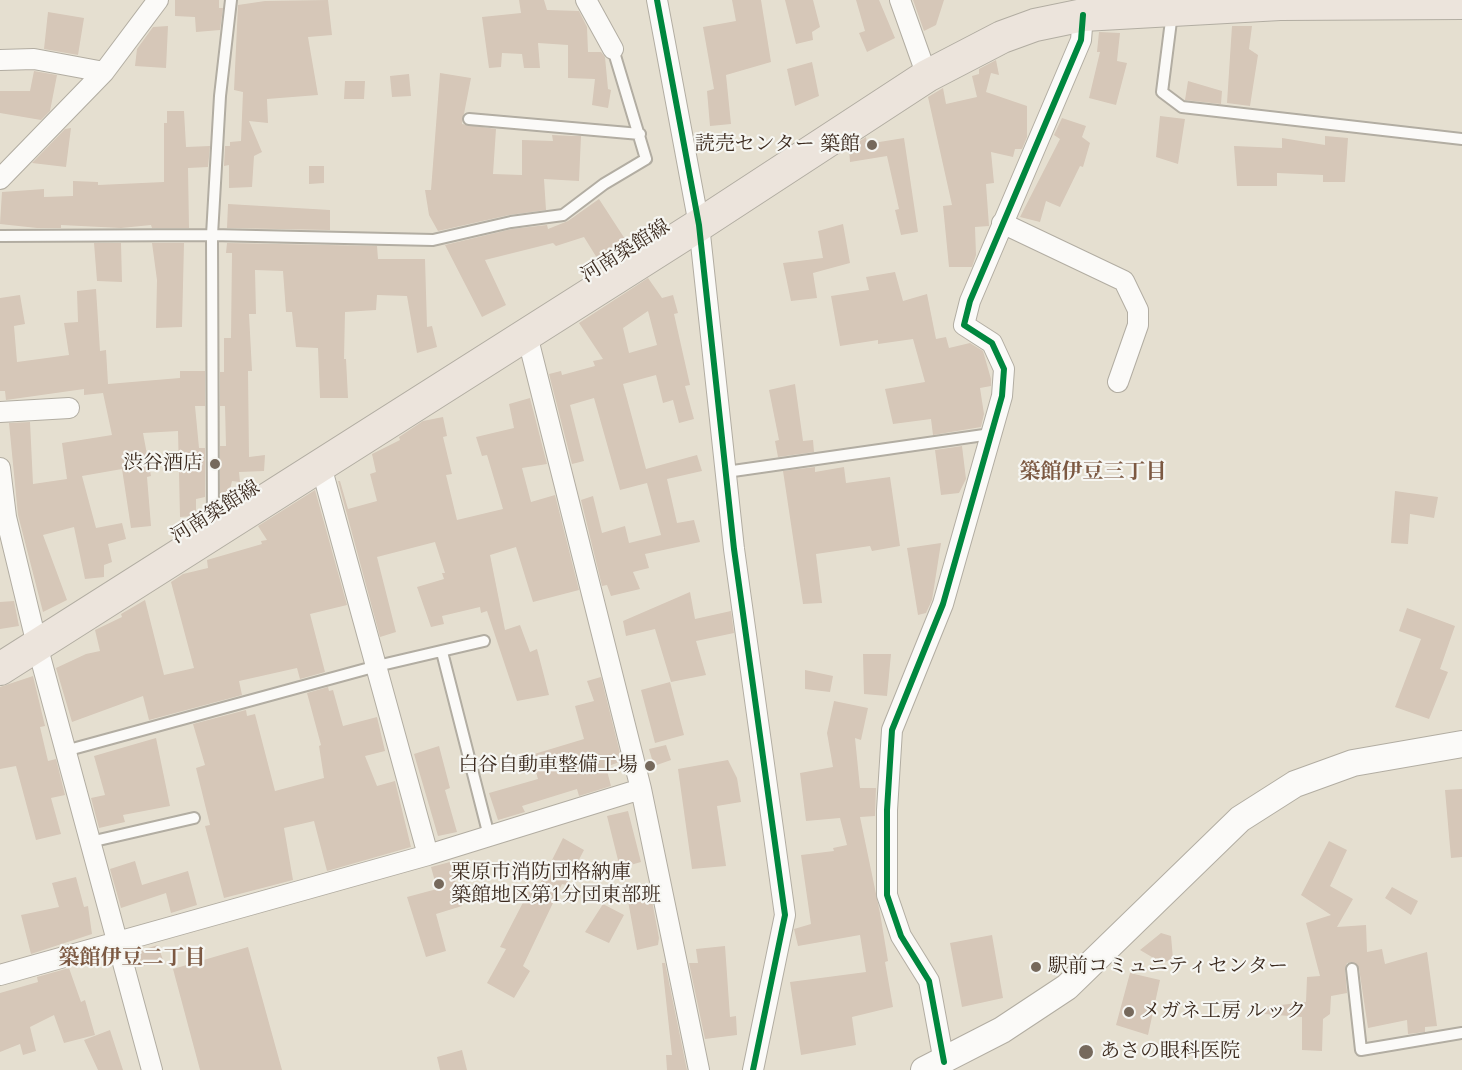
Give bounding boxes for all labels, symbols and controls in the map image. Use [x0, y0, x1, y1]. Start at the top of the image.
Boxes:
place label: 読売センター 築館 [695, 133, 860, 157]
marker: 読売センター 築館 [865, 138, 879, 152]
street label: 河南築館線 [577, 215, 675, 289]
place label: 渋谷酒店 [123, 452, 203, 476]
marker: 渋谷酒店 [208, 457, 222, 471]
district label: 築館伊豆三丁目 [1020, 460, 1166, 486]
street label: 河南築館線 [167, 476, 265, 550]
place label: 白谷自動車整備工場 [458, 754, 638, 778]
marker: 白谷自動車整備工場 [643, 759, 657, 773]
place label: 栗原市消防団格納庫 築館地区第1分団東部班 [451, 861, 661, 908]
marker: 栗原市消防団格納庫 築館地区第1分団東部班 [432, 877, 446, 891]
district label: 築館伊豆二丁目 [59, 946, 205, 972]
place label: 駅前コミュニティセンター [1048, 955, 1288, 979]
marker: 駅前コミュニティセンター [1029, 960, 1043, 974]
place label: メガネ工房 ルック [1141, 1000, 1306, 1024]
marker: メガネ工房 ルック [1122, 1005, 1136, 1019]
place label: あさの眼科医院 [1100, 1040, 1240, 1064]
marker: あさの眼科医院 [1077, 1043, 1095, 1061]

